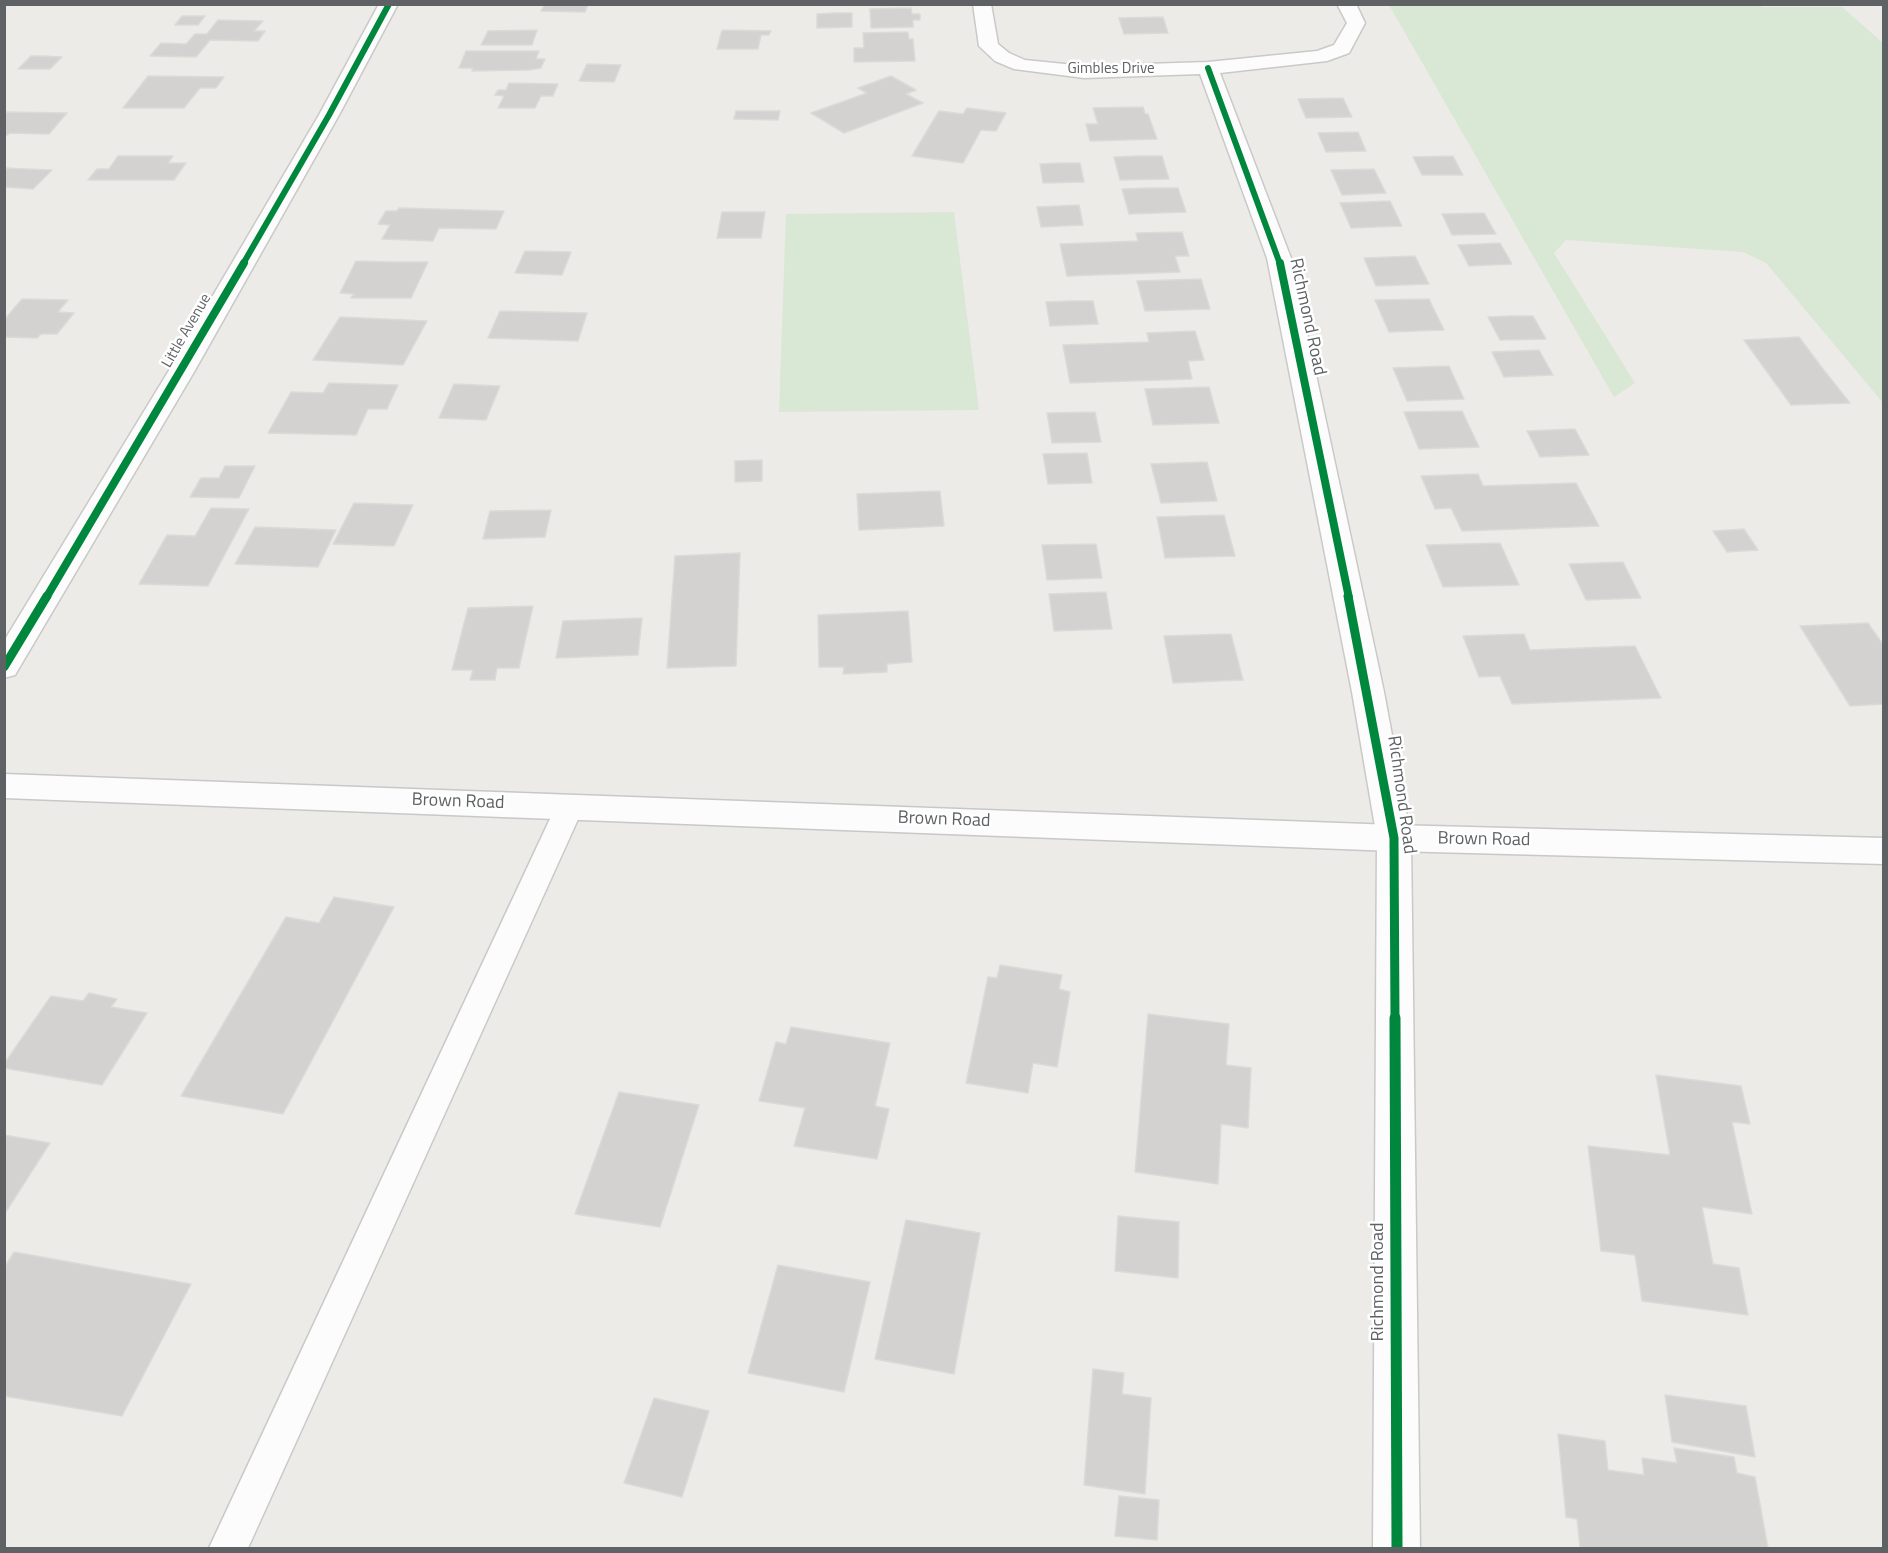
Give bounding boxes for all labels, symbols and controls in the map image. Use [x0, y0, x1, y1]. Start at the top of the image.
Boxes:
street label: Gimbles Drive [1067, 60, 1155, 78]
street label: Richmond Road [1284, 256, 1330, 378]
street label: Little Avenue [159, 291, 215, 371]
street label: Richmond Road [1382, 734, 1420, 856]
street label: Brown Road [411, 790, 505, 814]
street label: Brown Road [897, 808, 991, 832]
street label: Brown Road [1437, 828, 1531, 852]
street label: Richmond Road [1368, 1222, 1390, 1342]

